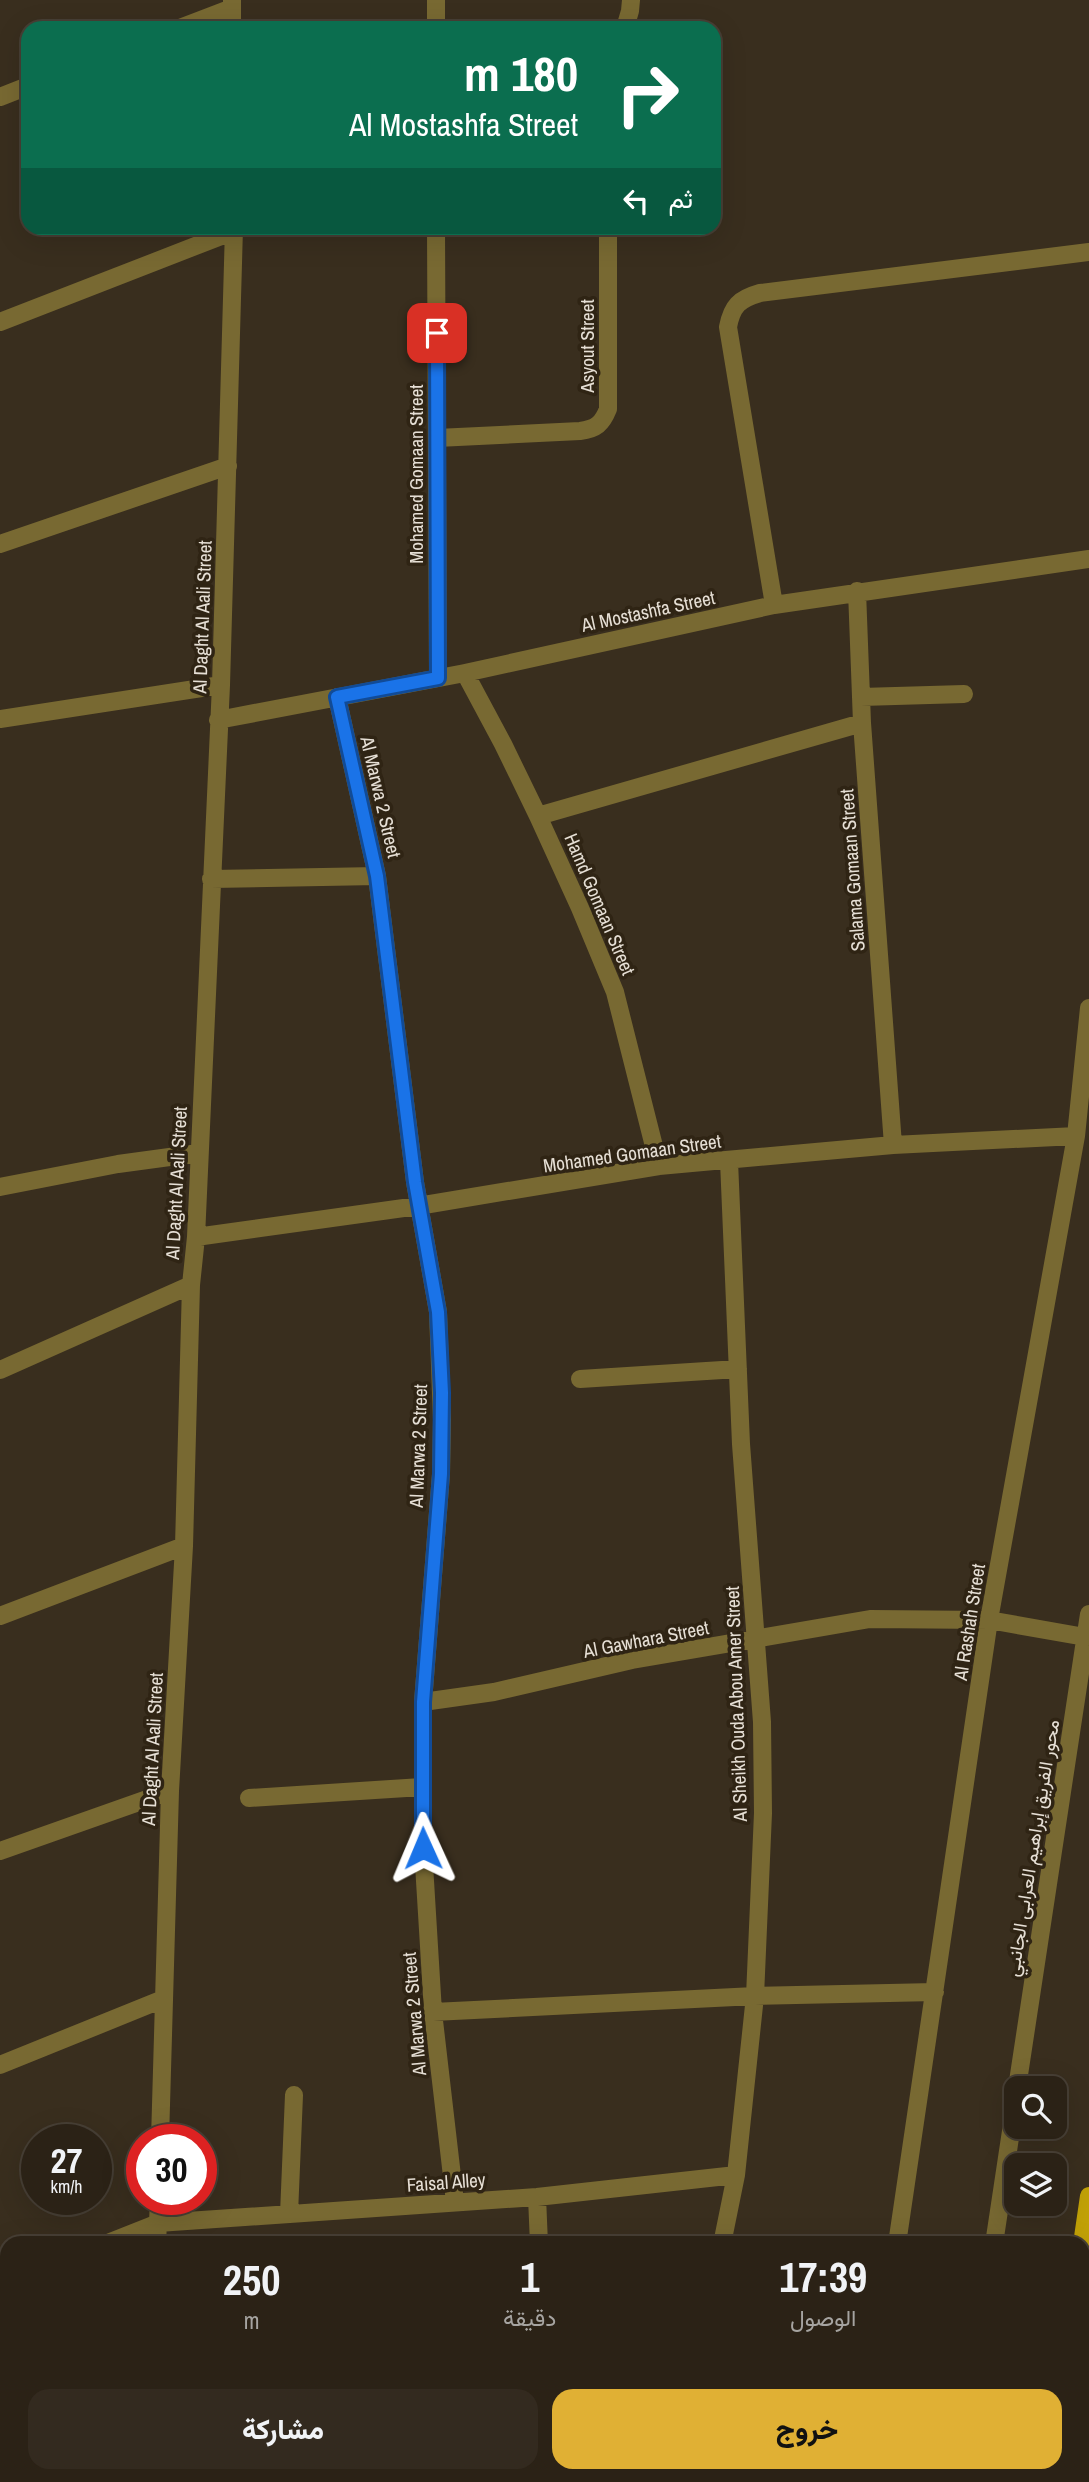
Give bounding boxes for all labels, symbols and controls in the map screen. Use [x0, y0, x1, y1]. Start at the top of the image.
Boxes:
text: 180 m [464, 40, 578, 106]
icon: right [602, 49, 693, 140]
text: Al Mostashfa Street [349, 103, 578, 146]
text: ثم [669, 181, 693, 216]
icon: left [617, 182, 655, 220]
street label: Asyout Street [574, 299, 600, 394]
pin [407, 303, 467, 363]
icon: arrive [418, 314, 456, 352]
street label: Mohamed Gomaan Street [403, 384, 429, 564]
street label: Al Daght Al Aali Street [186, 539, 218, 695]
street label: Al Mostashfa Street [578, 584, 718, 638]
street label: Al Marwa 2 Street [354, 733, 408, 861]
street label: Salama Gomaan Street [833, 787, 871, 952]
street label: Hamd Gomaan Street [558, 829, 642, 979]
street label: Al Daght Al Aali Street [159, 1105, 193, 1261]
street label: Mohamed Gomaan Street [541, 1128, 723, 1178]
street label: Al Marwa 2 Street [403, 1383, 433, 1509]
street label: Al Rashah Street [947, 1561, 991, 1683]
street label: Al Sheikh Ouda Abou Amer Street [719, 1585, 753, 1823]
street label: Al Gawhara Street [580, 1614, 712, 1664]
street label: Al Daght Al Aali Street [135, 1671, 169, 1827]
street label: محور الفريق إبراهيم العرابى الجانبي [999, 1718, 1068, 1979]
position arrow [386, 1811, 460, 1885]
street label: Al Marwa 2 Street [396, 1951, 432, 2078]
map controls [1004, 2076, 1067, 2216]
button: search [1004, 2076, 1067, 2139]
speed limit sign: 30 [126, 2124, 217, 2215]
text: 27 [51, 2137, 82, 2184]
button: layers [1004, 2153, 1067, 2216]
street label: Faisal Alley [406, 2166, 486, 2198]
text: km/h [51, 2174, 83, 2199]
text: 1 [520, 2249, 539, 2305]
text: 17:39 [779, 2249, 867, 2305]
text: 250 [223, 2252, 280, 2308]
text: دقيقة [503, 2302, 556, 2333]
text: الوصول [790, 2302, 856, 2333]
text: m [244, 2305, 259, 2336]
button: مشاركة [28, 2389, 538, 2469]
button: خروج [552, 2389, 1062, 2469]

